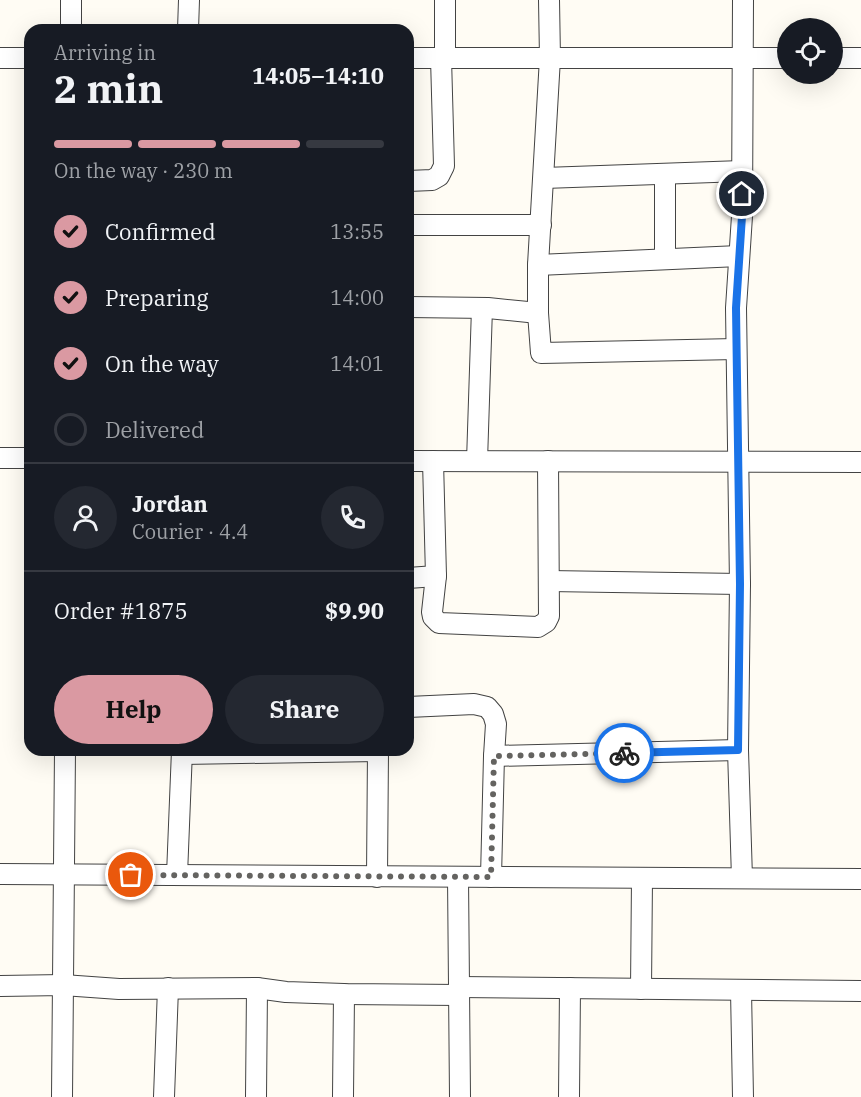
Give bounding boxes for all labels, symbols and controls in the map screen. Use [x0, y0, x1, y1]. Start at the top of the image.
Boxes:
map controls [777, 18, 843, 84]
button: locate [777, 18, 843, 84]
text: Arriving in [54, 39, 156, 66]
text: 14:05–14:10 [252, 61, 384, 90]
text: 2 min [54, 63, 163, 114]
text: On the way · 230 m [54, 157, 233, 184]
pin [716, 168, 767, 219]
icon: home [725, 177, 758, 210]
icon: check [54, 215, 87, 248]
text: Confirmed [105, 217, 216, 246]
text: 13:55 [330, 218, 384, 245]
icon: check [54, 281, 87, 314]
text: Preparing [105, 283, 209, 312]
text: 14:00 [330, 284, 384, 311]
icon: check [54, 347, 87, 380]
text: On the way [105, 349, 219, 378]
text: 14:01 [330, 350, 384, 377]
text: Delivered [105, 415, 204, 444]
button: person [54, 486, 117, 549]
button: phone [321, 486, 384, 549]
text: Jordan [132, 489, 208, 518]
text: Courier · 4.4 [132, 518, 248, 545]
text: Order #1875 [54, 596, 188, 625]
text: $9.90 [325, 596, 384, 625]
button: Help [54, 675, 213, 744]
button: Share [225, 675, 384, 744]
courier [594, 723, 654, 783]
icon: bike [608, 737, 641, 770]
pin [105, 849, 156, 900]
icon: bag [114, 858, 147, 891]

